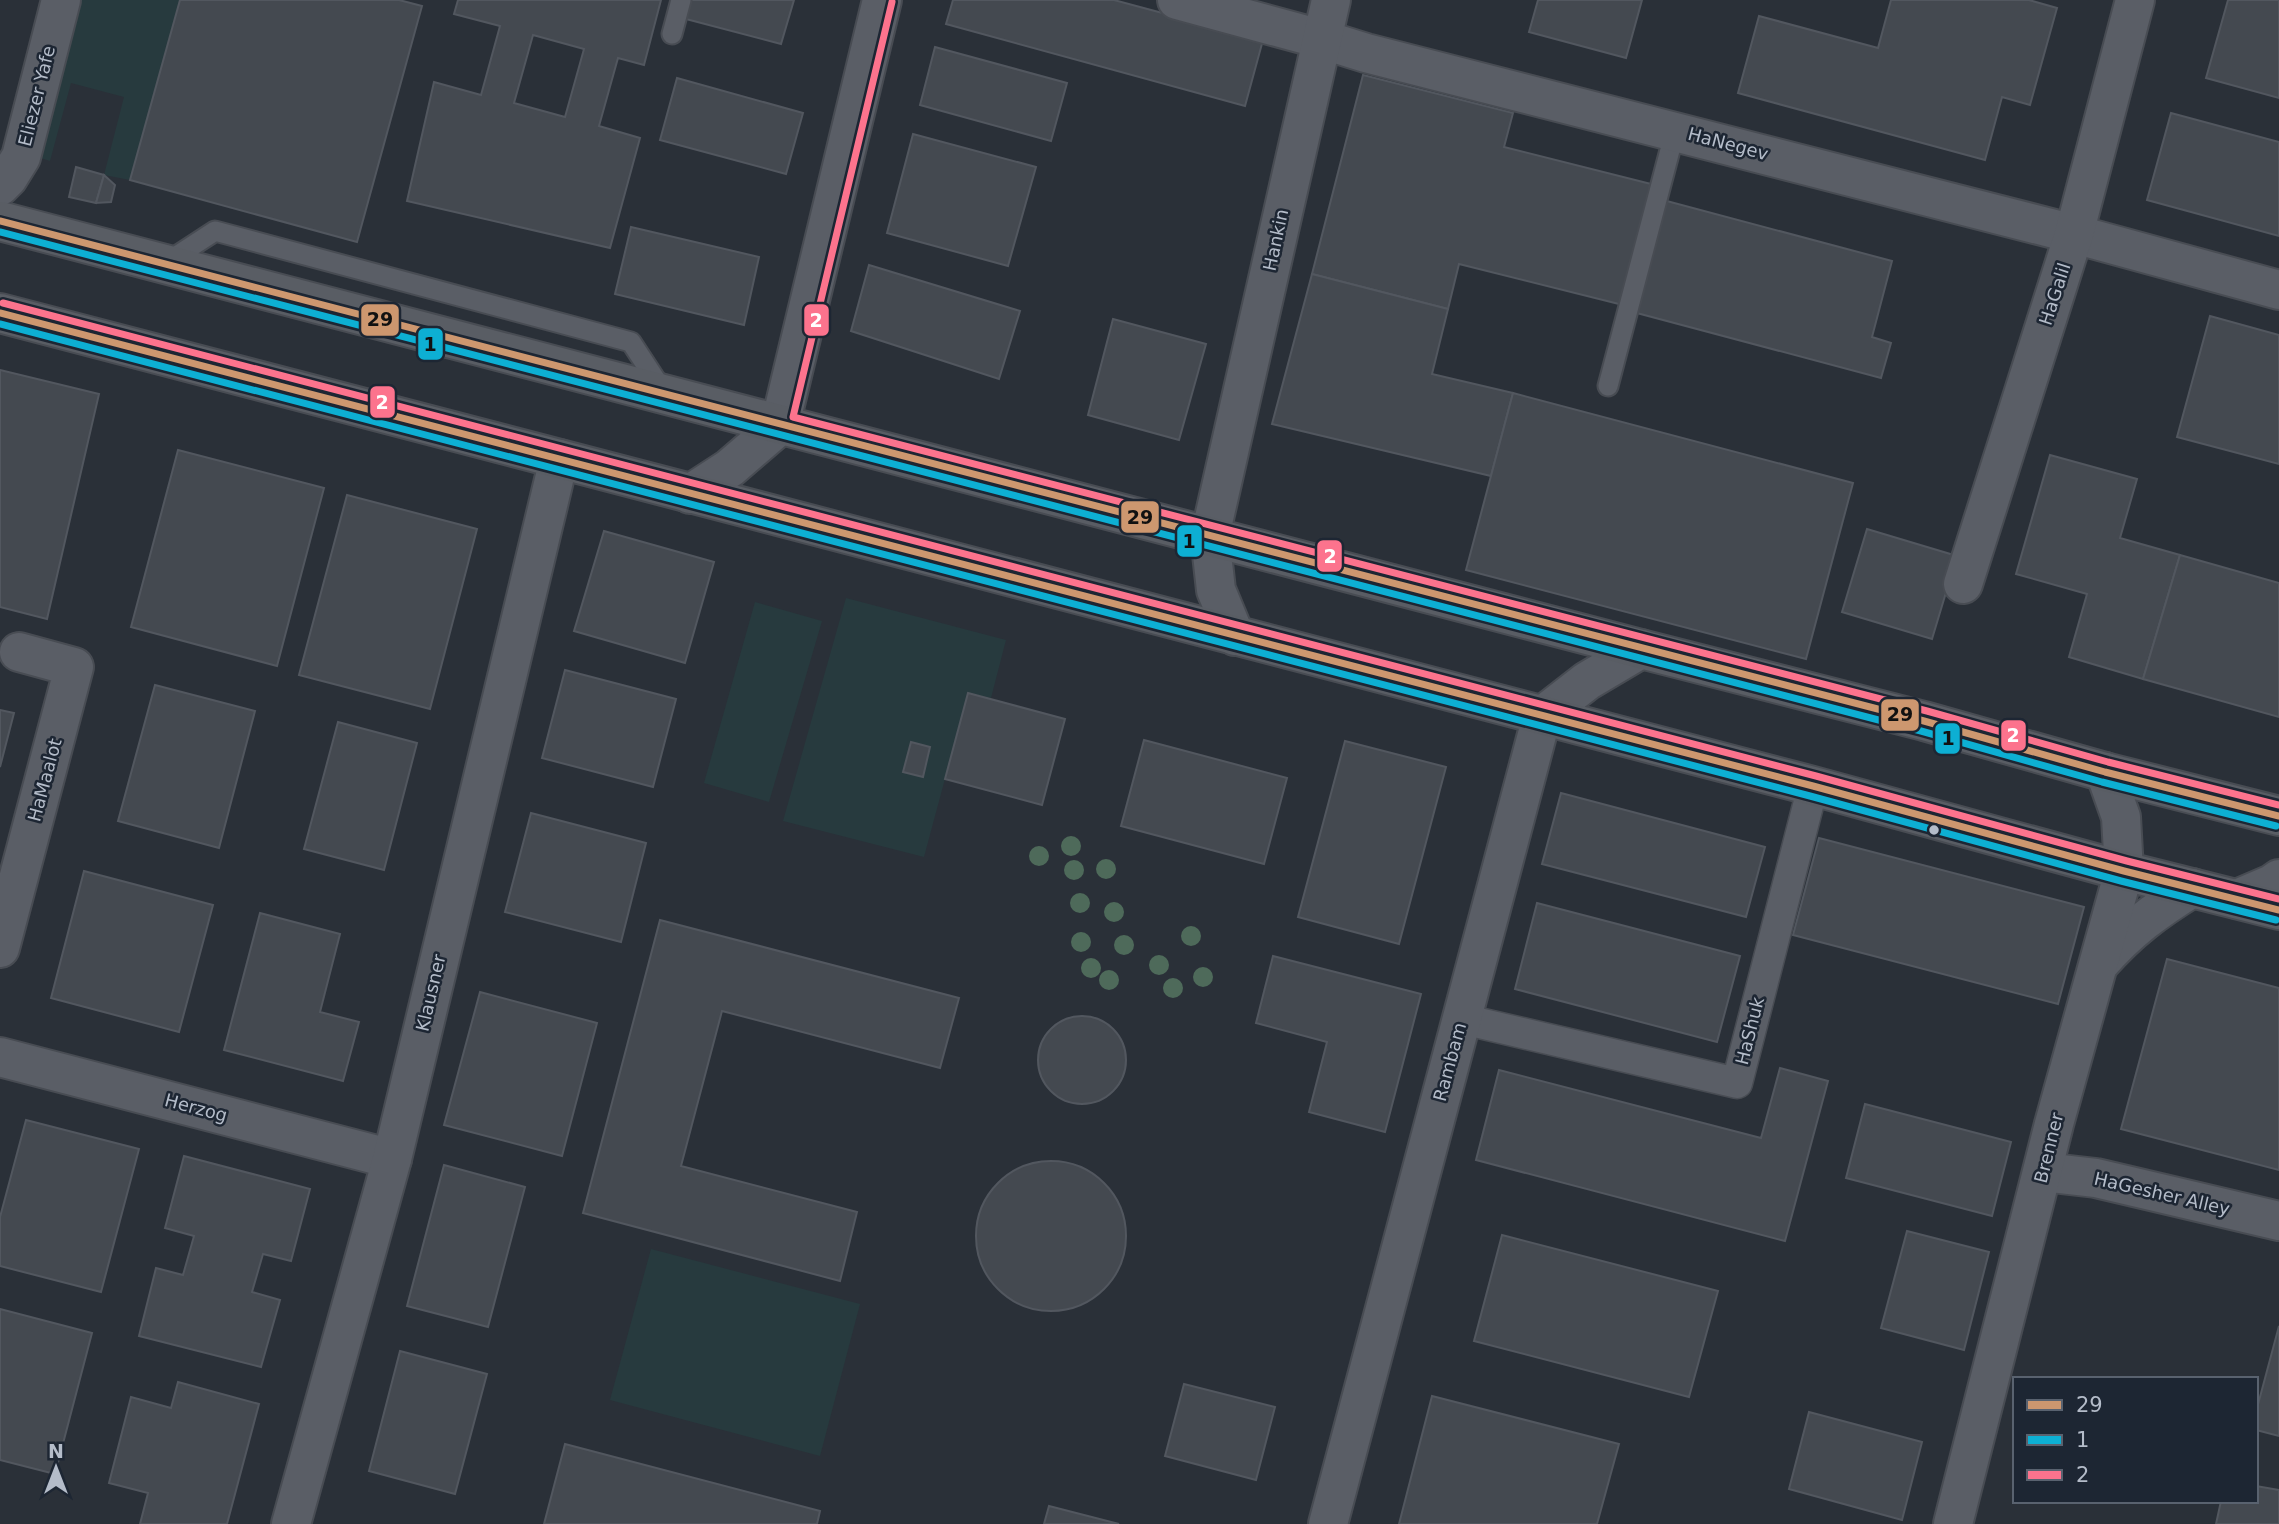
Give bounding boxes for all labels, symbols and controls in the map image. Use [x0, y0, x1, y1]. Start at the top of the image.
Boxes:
street label: Eliezer Yafe [14, 43, 59, 148]
street label: HaNegev [1686, 123, 1771, 164]
street label: Hankin [1259, 207, 1292, 273]
street label: HaGalil [2035, 260, 2074, 328]
line badge: 29 [360, 303, 400, 337]
line badge: 2 [803, 303, 830, 337]
text: 29 [367, 308, 393, 330]
text: 2 [809, 309, 823, 331]
line badge: 1 [417, 327, 444, 361]
text: 1 [423, 333, 437, 355]
line badge: 2 [369, 385, 396, 419]
text: 2 [375, 391, 389, 413]
line badge: 29 [1120, 500, 1160, 534]
text: 29 [1127, 506, 1153, 528]
line badge: 1 [1176, 524, 1203, 558]
text: 1 [1182, 530, 1196, 552]
line badge: 2 [1316, 539, 1343, 573]
text: 2 [1323, 545, 1337, 567]
line badge: 29 [1880, 698, 1920, 732]
text: 29 [1887, 703, 1913, 725]
line badge: 2 [2000, 719, 2027, 752]
line badge: 1 [1934, 722, 1961, 755]
text: 2 [2006, 724, 2020, 746]
text: 1 [1941, 727, 1955, 749]
street label: HaMaalot [23, 736, 66, 824]
unlabelled marker [1927, 823, 1941, 837]
street label: Klausner [411, 952, 450, 1034]
street label: HaShuk [1731, 994, 1768, 1067]
street label: Rambam [1429, 1020, 1470, 1104]
street label: Herzog [163, 1089, 230, 1126]
street label: Brenner [2030, 1110, 2068, 1185]
street label: HaGesher Alley [2092, 1168, 2232, 1219]
legend [2013, 1377, 2258, 1503]
text: 29 [2076, 1393, 2103, 1417]
text: 1 [2076, 1428, 2089, 1452]
north arrow [21, 1433, 91, 1503]
text: N [48, 1440, 64, 1462]
text: 2 [2076, 1463, 2089, 1487]

